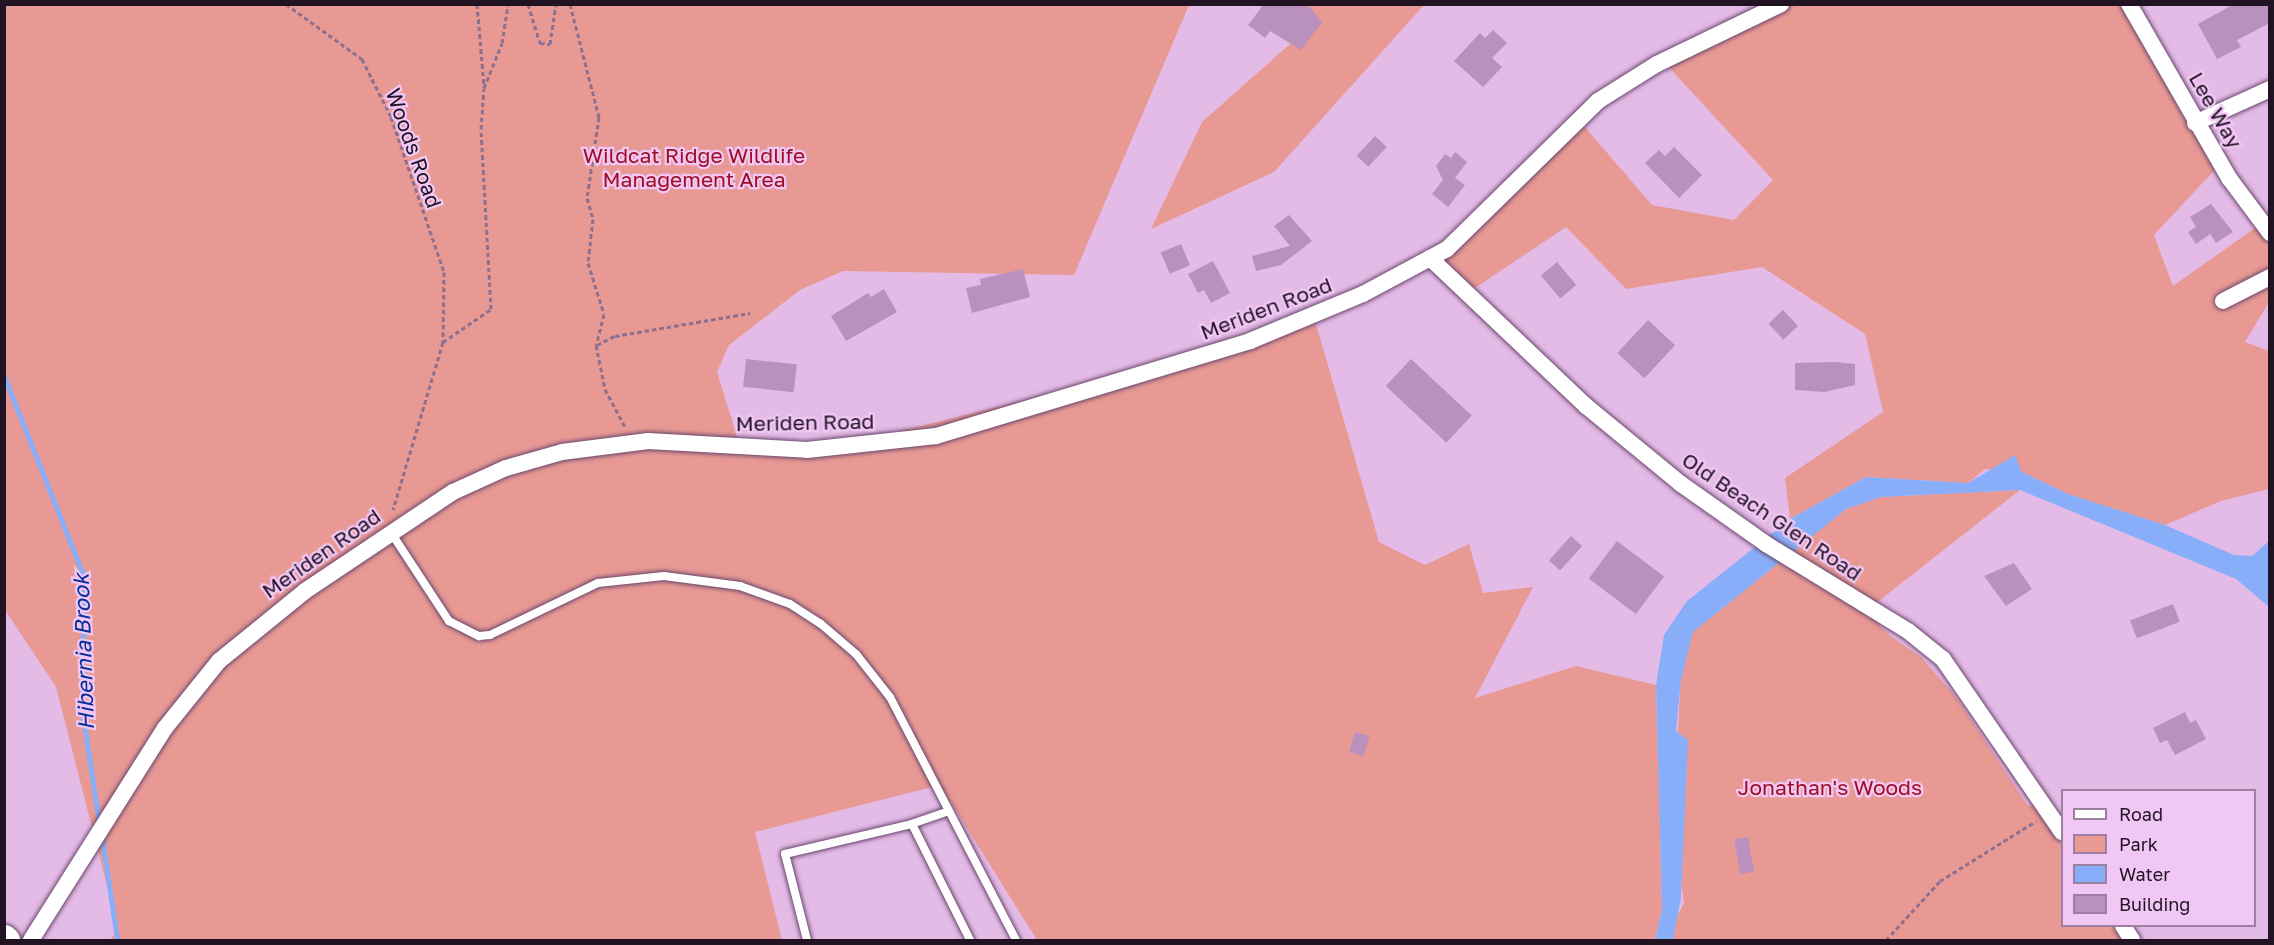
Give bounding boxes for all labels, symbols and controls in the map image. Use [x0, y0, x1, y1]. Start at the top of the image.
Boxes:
street label: Lee Way [2184, 67, 2248, 153]
street label: Woods Road [381, 85, 447, 211]
park label: Wildcat Ridge Wildlife Management Area [583, 142, 805, 192]
street label: Meriden Road [1197, 271, 1335, 345]
street label: Meriden Road [735, 408, 875, 436]
street label: Old Beach Glen Road [1677, 447, 1867, 585]
street label: Meriden Road [257, 503, 385, 603]
water label: Hibernia Brook [67, 573, 99, 731]
park label: Jonathan's Woods [1738, 774, 1922, 800]
legend [2061, 789, 2256, 927]
text: Road [2119, 803, 2163, 825]
text: Park [2119, 833, 2158, 855]
text: Water [2119, 863, 2170, 885]
text: Building [2119, 893, 2190, 915]

